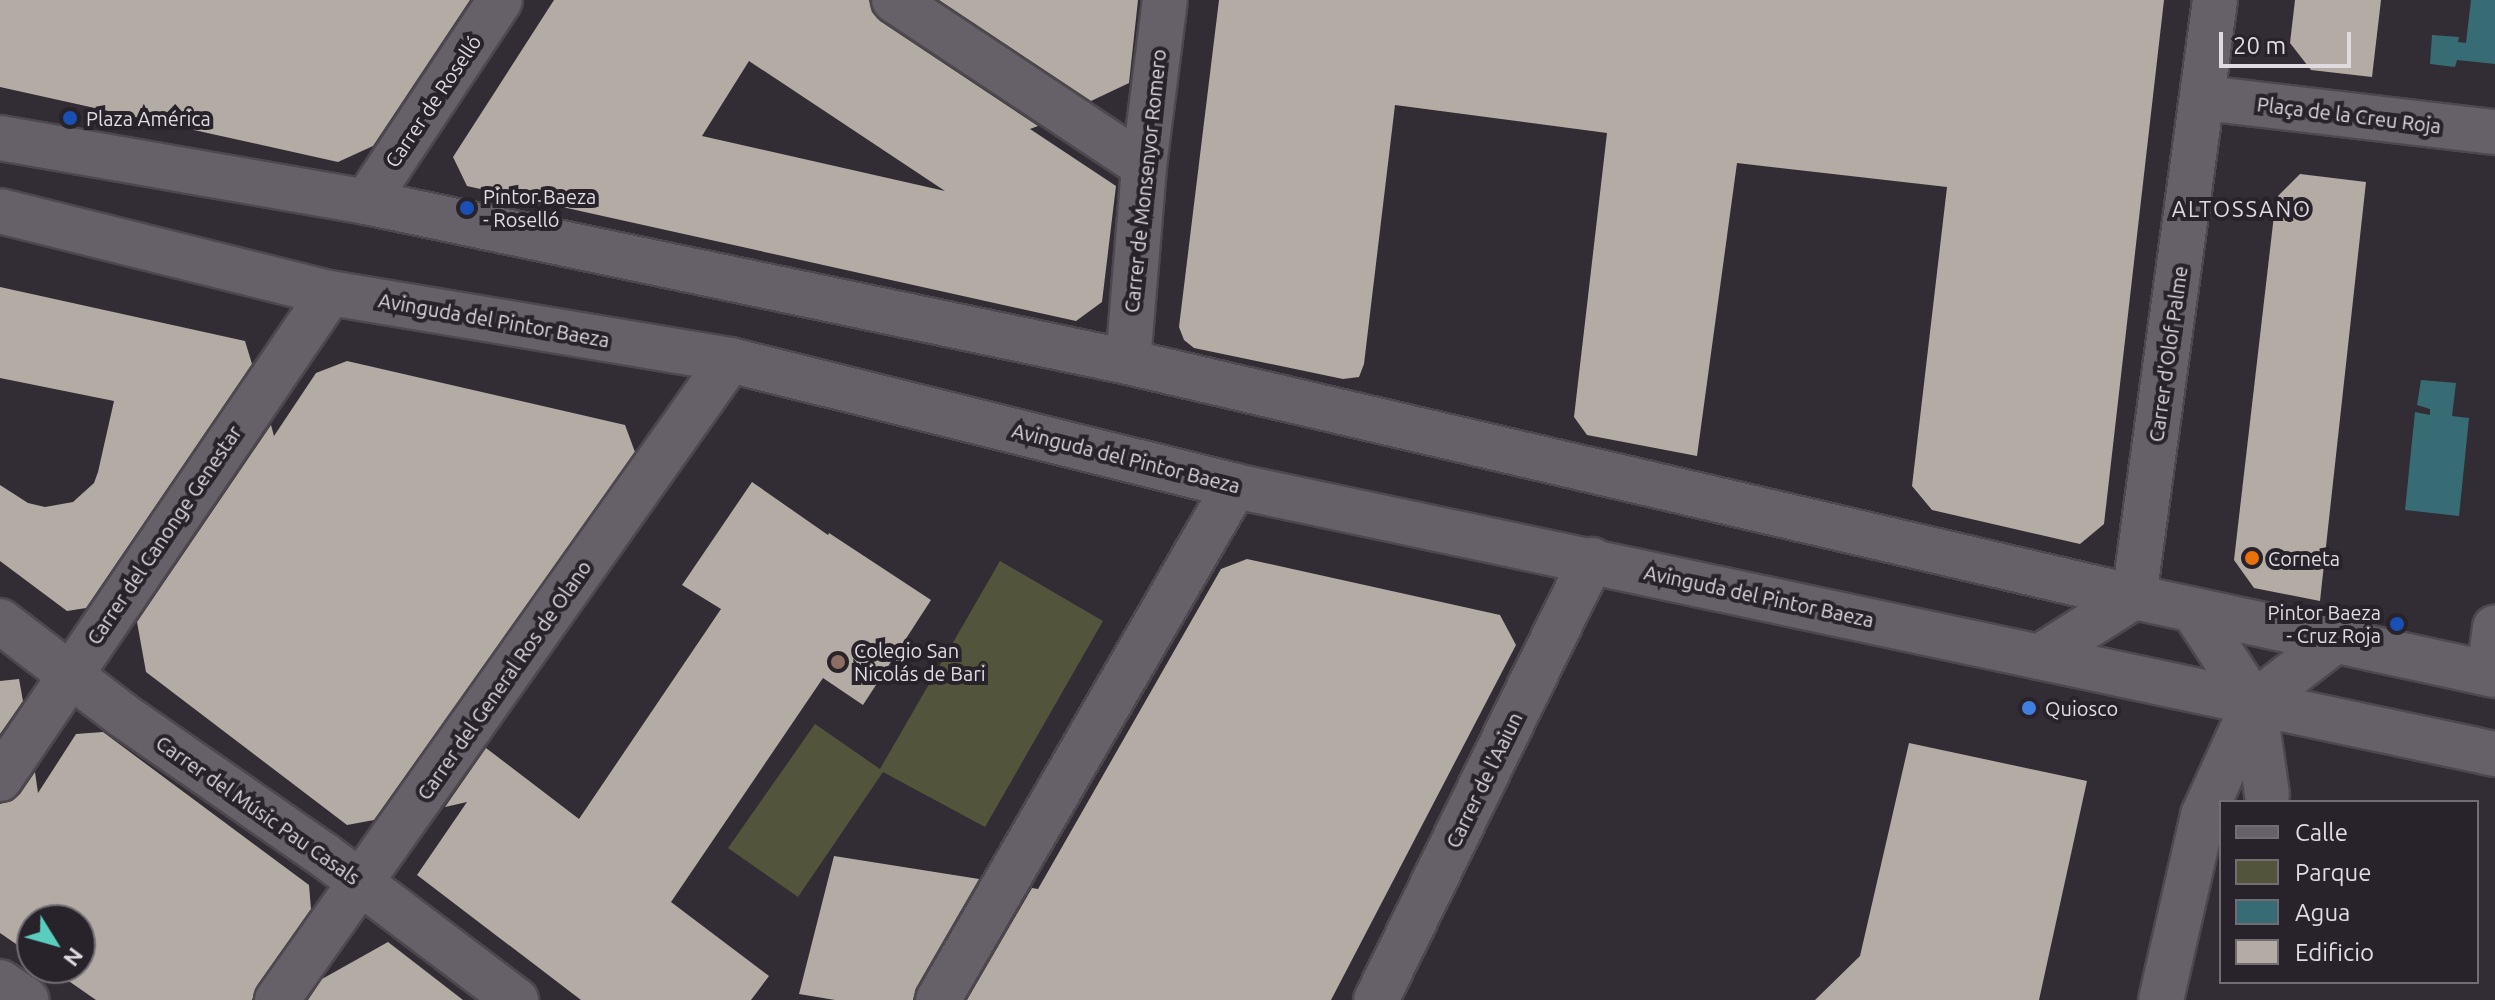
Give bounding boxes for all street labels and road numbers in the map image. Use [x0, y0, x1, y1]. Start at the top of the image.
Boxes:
street label: Carrer de Roselló [380, 30, 486, 172]
street label: Carrer de Monsenyor Romero [1119, 48, 1171, 314]
street label: Plaça de la Creu Roja [2256, 92, 2442, 138]
street label: Carrer d'Olof Palme [2144, 264, 2192, 444]
street label: Avinguda del Pintor Baeza [377, 288, 611, 352]
street label: Avinguda del Pintor Baeza [1009, 418, 1243, 498]
street label: Carrer del Canonge Genestar [82, 421, 246, 649]
street label: Carrer del General Ros de Olano [412, 556, 596, 804]
street label: Avinguda del Pintor Baeza [1642, 560, 1876, 632]
street label: Carrer de l'Aaiun [1441, 708, 1527, 852]
street label: Carrer del Músic Pau Casals [152, 730, 364, 890]

